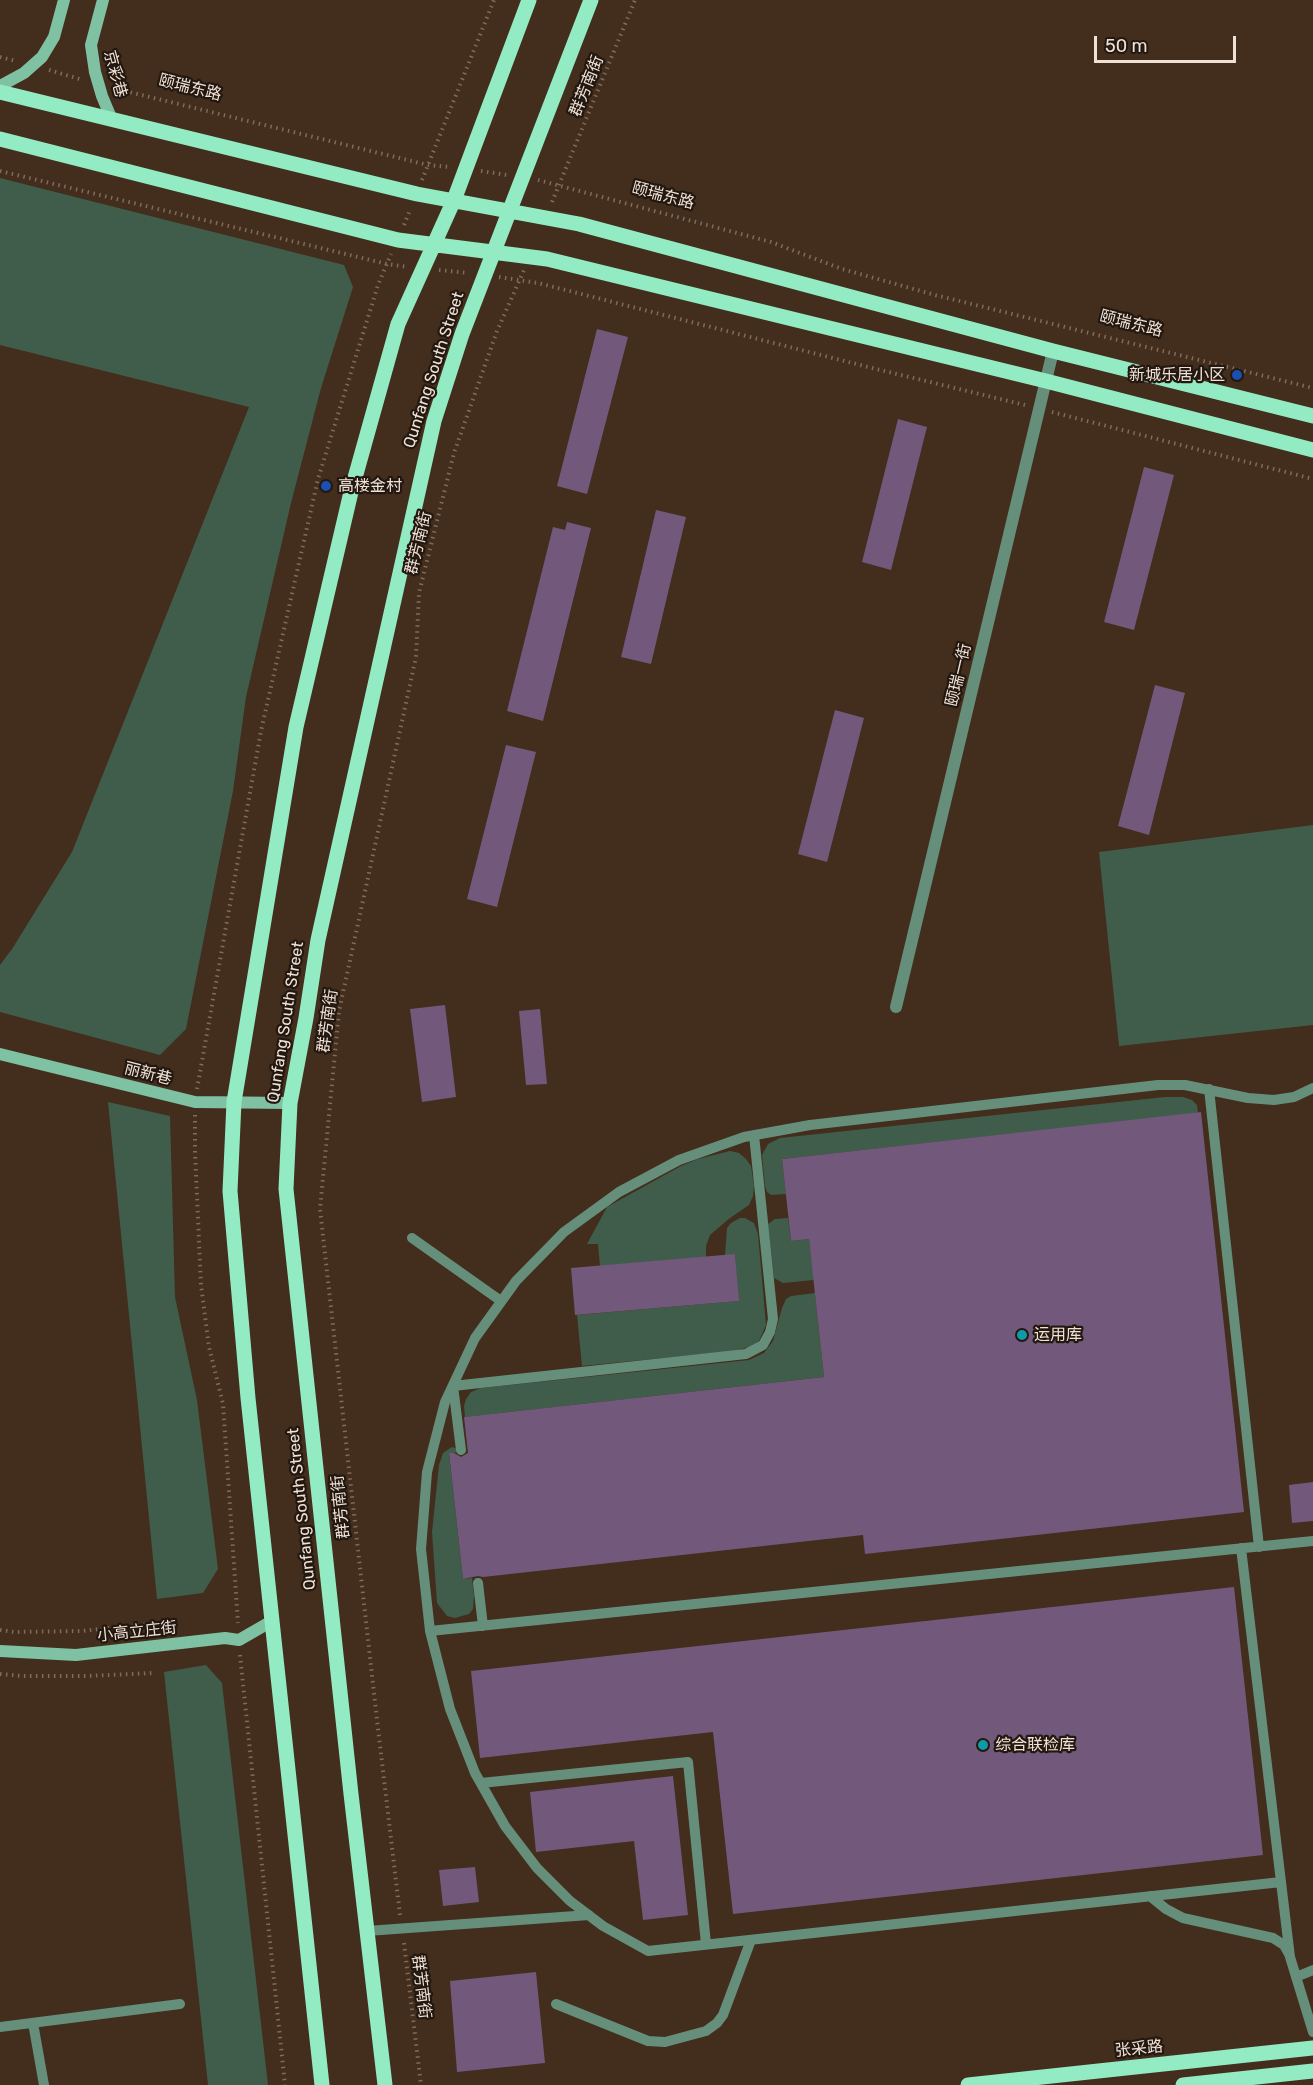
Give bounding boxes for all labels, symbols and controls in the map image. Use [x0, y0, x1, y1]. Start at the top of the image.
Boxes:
scale bar [1097, 24, 1240, 62]
text: 50 m [1105, 35, 1148, 57]
street label: 京彩巷 [100, 48, 130, 100]
street label: 群芳南街 [566, 53, 608, 119]
street label: 颐瑞东路 [157, 71, 223, 105]
street label: 颐瑞东路 [630, 178, 696, 214]
street label: Qunfang South Street [400, 290, 468, 450]
street label: 颐瑞东路 [1098, 307, 1164, 341]
place label: 新城乐居小区 [1129, 365, 1225, 385]
marker: 新城乐居小区 [1230, 368, 1244, 382]
place label: 高楼金村 [338, 476, 402, 496]
marker: 高楼金村 [319, 479, 333, 493]
street label: 群芳南街 [402, 510, 436, 576]
street label: 颐瑞一街 [942, 642, 976, 708]
street label: Qunfang South Street [264, 940, 308, 1104]
street label: 群芳南街 [314, 988, 342, 1054]
street label: 丽新巷 [122, 1059, 174, 1089]
place label: 运用库 [1034, 1325, 1082, 1345]
marker: 运用库 [1015, 1328, 1029, 1342]
street label: Qunfang South Street [284, 1427, 320, 1591]
street label: 群芳南街 [328, 1474, 354, 1540]
street label: 小高立庄街 [96, 1618, 178, 1646]
place label: 综合联检库 [995, 1735, 1075, 1755]
marker: 综合联检库 [976, 1738, 990, 1752]
street label: 群芳南街 [408, 1954, 434, 2020]
street label: 张采路 [1114, 2037, 1164, 2061]

